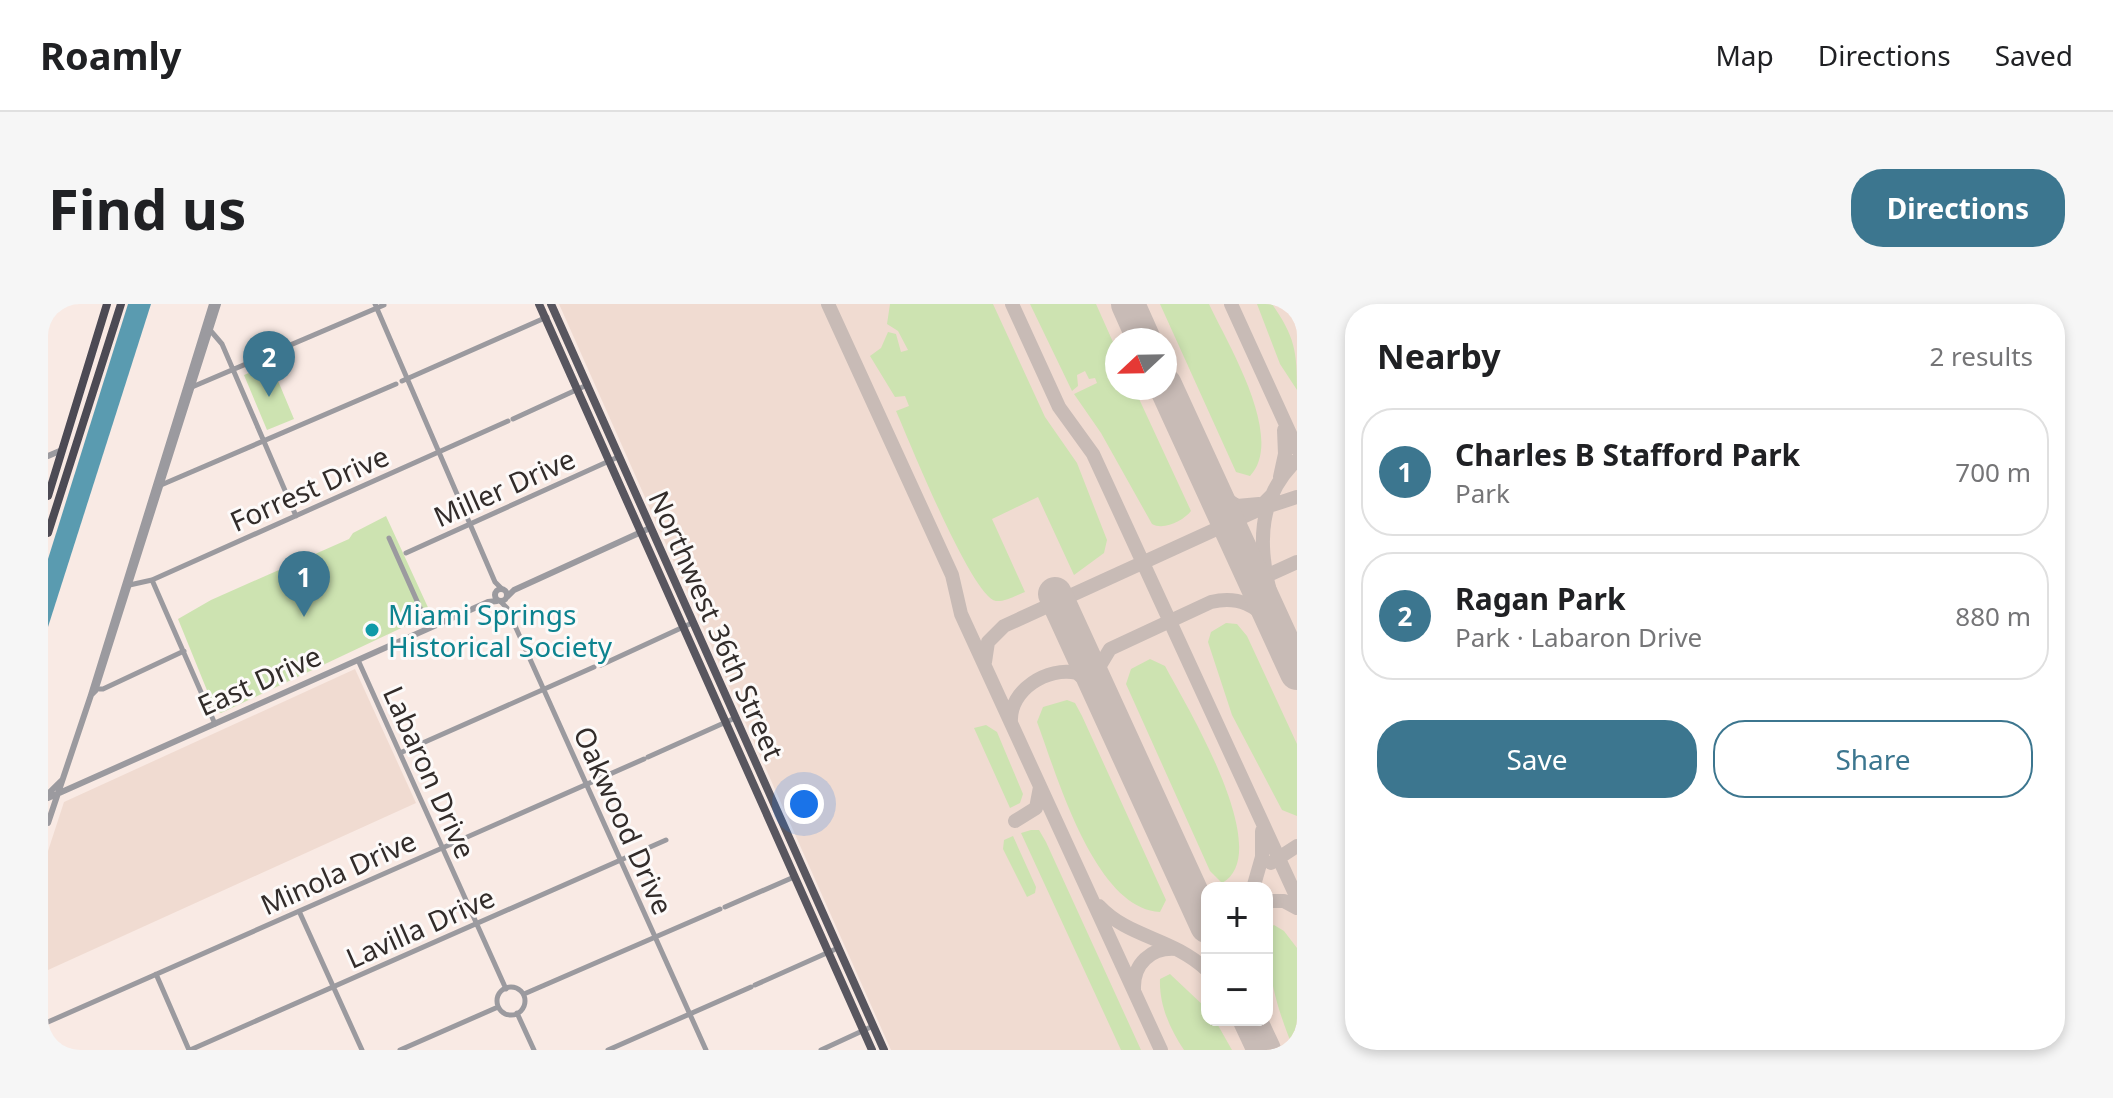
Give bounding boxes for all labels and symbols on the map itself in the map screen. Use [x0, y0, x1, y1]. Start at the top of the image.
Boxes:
north arrow [1105, 328, 1177, 400]
pin: 2 [243, 331, 295, 397]
street label: Forrest Drive [224, 436, 394, 540]
street label: Miller Drive [427, 439, 581, 535]
street label: Northwest 36th Street [641, 484, 793, 766]
pin: 1 [278, 551, 330, 617]
place label: Miami Springs Historical Society [388, 595, 613, 665]
marker: Miami Springs Historical Society [363, 621, 381, 639]
street label: East Drive [191, 636, 327, 724]
street label: Labaron Drive [375, 680, 485, 864]
street label: Oakwood Drive [566, 720, 682, 920]
your location [784, 784, 824, 824]
street label: Minola Drive [254, 821, 422, 923]
street label: Lavilla Drive [340, 877, 500, 977]

